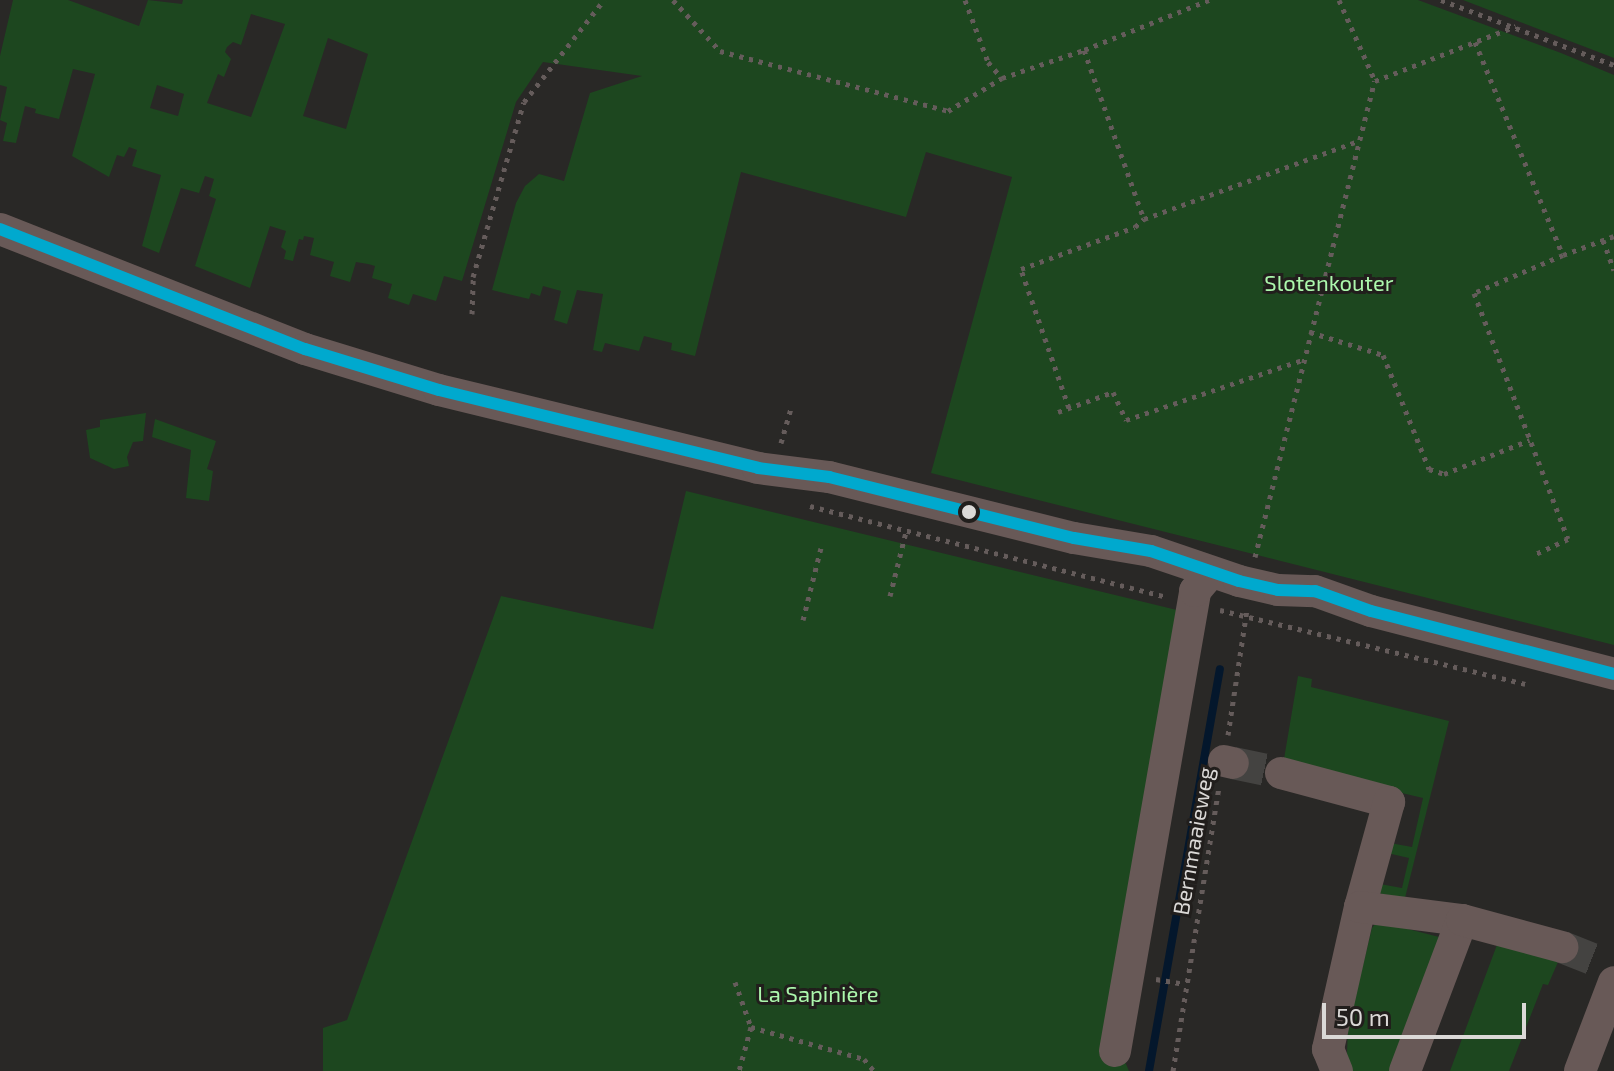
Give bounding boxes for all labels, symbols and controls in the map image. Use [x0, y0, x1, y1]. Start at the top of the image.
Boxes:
park label: Slotenkouter [1264, 270, 1394, 296]
unlabelled marker [961, 504, 977, 520]
street label: Bernmaaieweg [1167, 765, 1219, 917]
park label: La Sapinière [757, 981, 879, 1007]
scale bar [1326, 987, 1530, 1037]
text: 50 m [1336, 1002, 1390, 1031]

